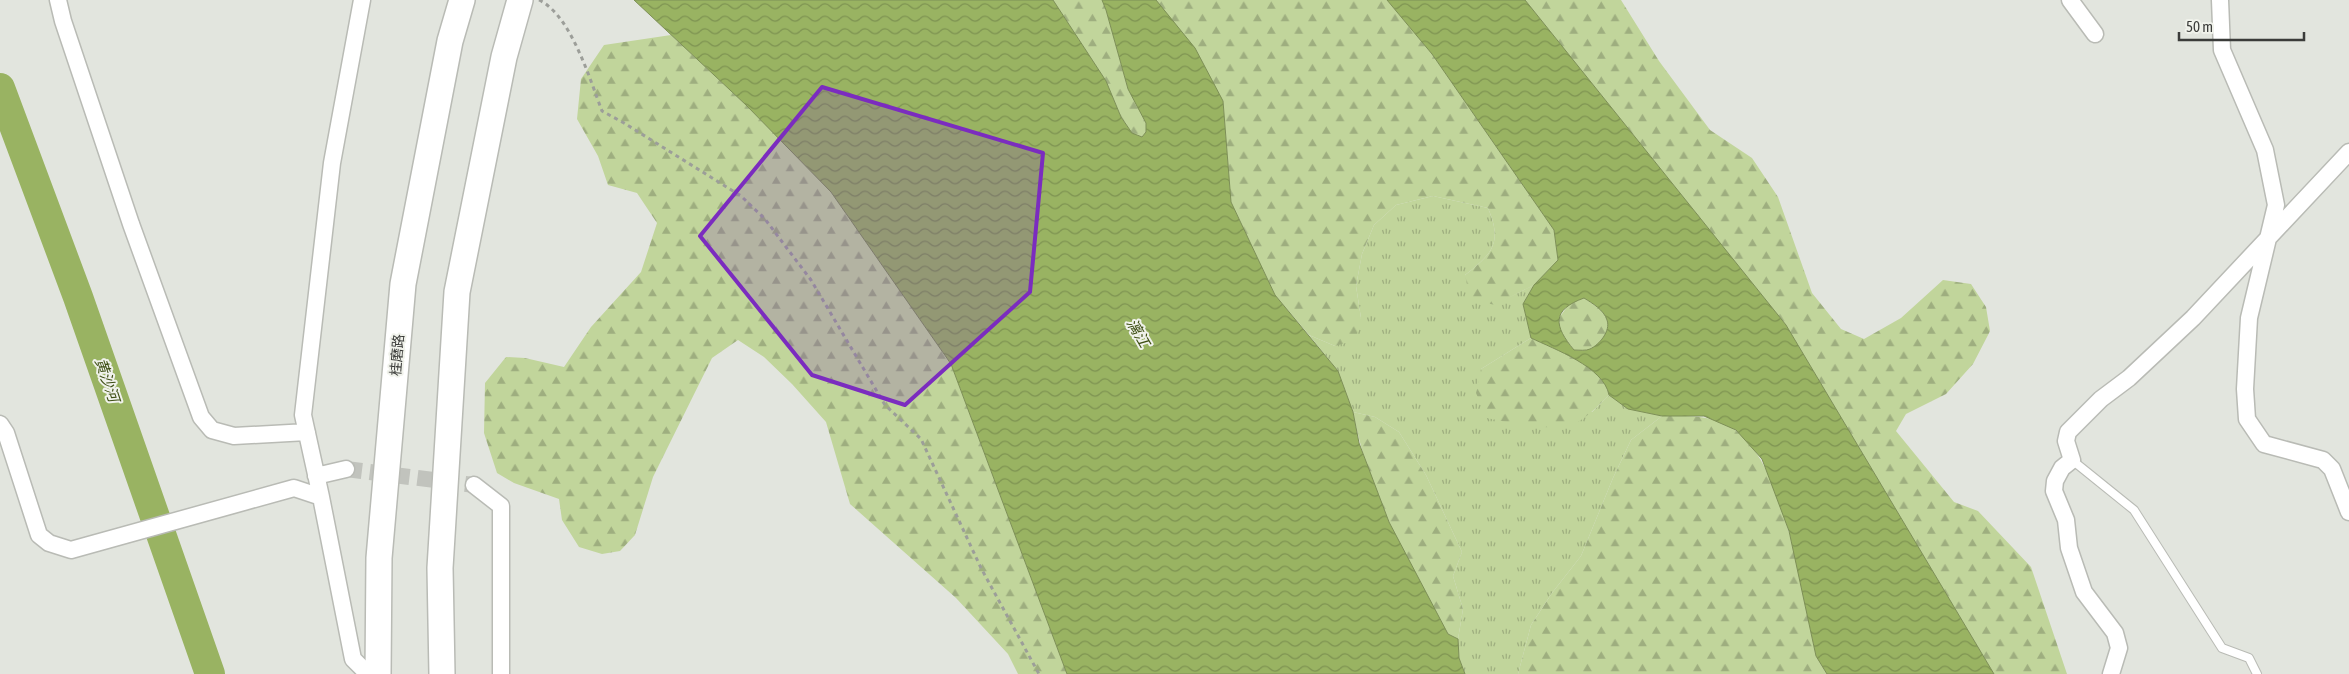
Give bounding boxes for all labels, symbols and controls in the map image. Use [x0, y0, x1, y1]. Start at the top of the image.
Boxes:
scale bar [2179, 10, 2304, 42]
text: 50 m [2186, 18, 2213, 35]
water label: 漓江 [1124, 316, 1154, 352]
street label: 桂磨路 [387, 333, 407, 377]
water label: 黄沙河 [92, 356, 124, 407]

